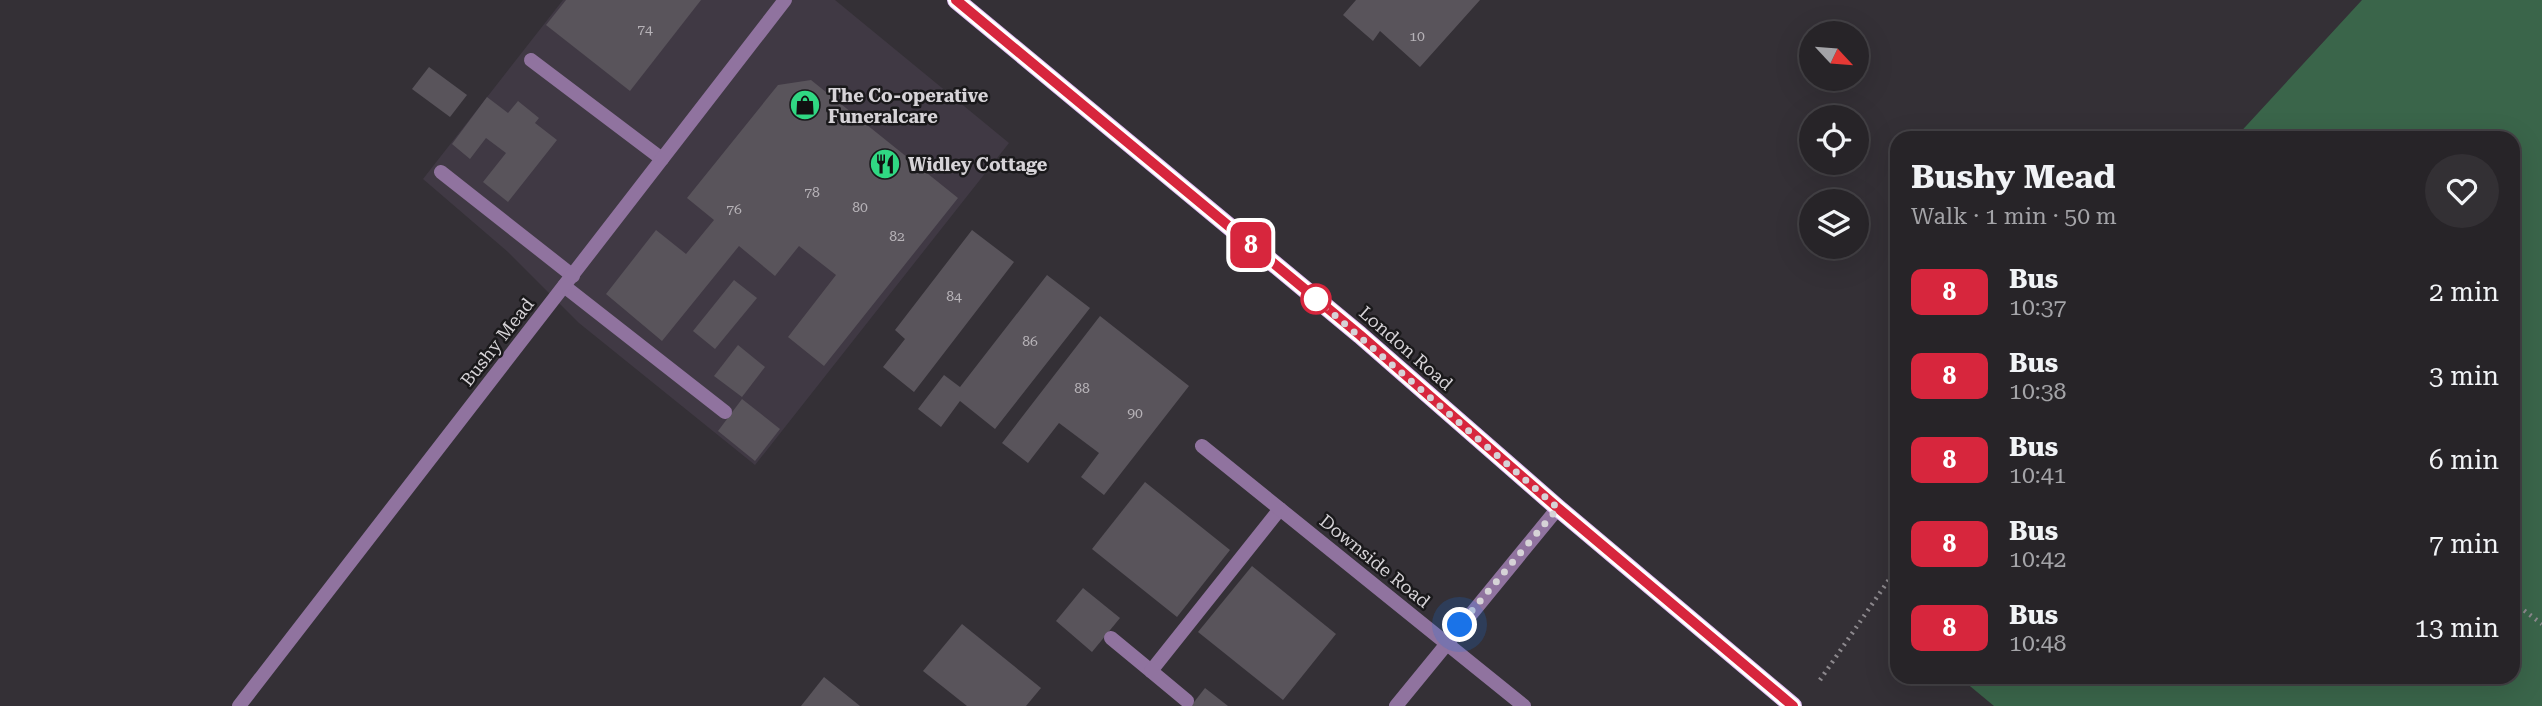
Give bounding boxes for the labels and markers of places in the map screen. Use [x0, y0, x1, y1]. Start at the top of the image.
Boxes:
place label: The Co-operative Funeralcare [828, 85, 989, 127]
shop icon: The Co-operative Funeralcare [788, 88, 822, 122]
restaurant icon: Widley Cottage [868, 147, 902, 181]
place label: Widley Cottage [908, 154, 1048, 175]
unlabelled marker [1301, 284, 1331, 314]

